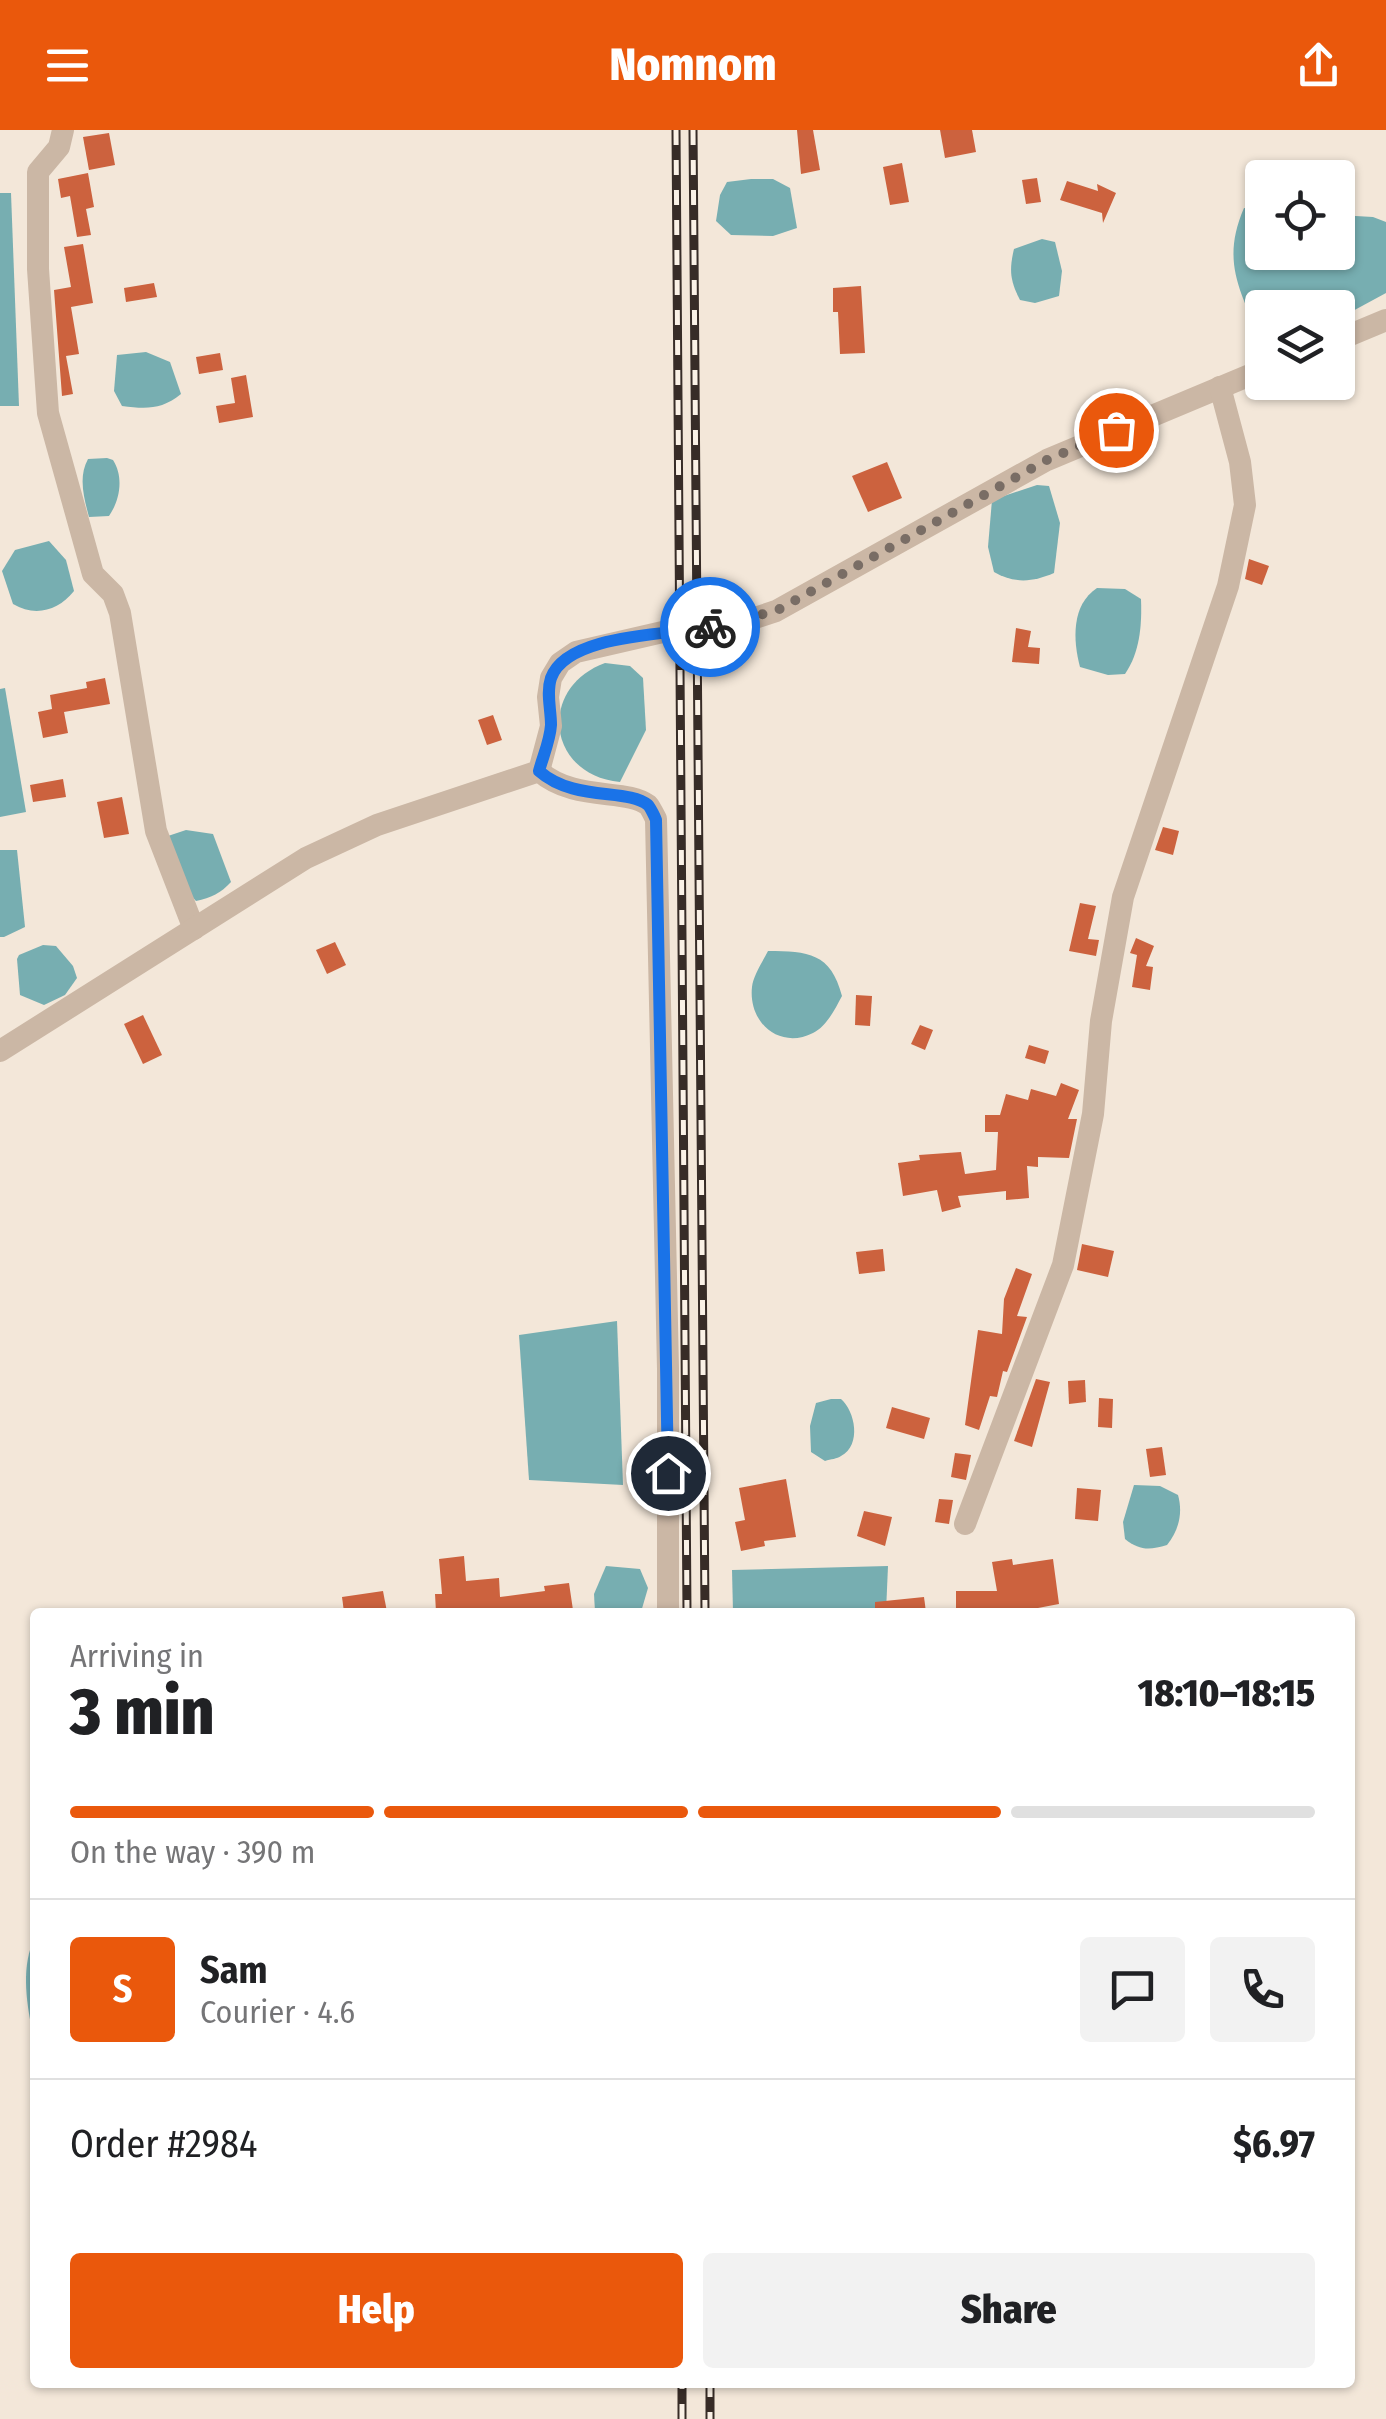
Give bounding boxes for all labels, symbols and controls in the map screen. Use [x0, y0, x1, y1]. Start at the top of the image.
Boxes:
icon: menu [40, 38, 95, 93]
text: Nomnom [610, 38, 776, 92]
icon: share [1291, 38, 1346, 93]
map controls [1245, 160, 1355, 400]
button: locate [1245, 160, 1355, 270]
button: layers [1245, 290, 1355, 400]
pin [1074, 388, 1159, 473]
icon: bag [1089, 403, 1144, 458]
courier [660, 577, 760, 677]
icon: bike [683, 600, 738, 655]
pin [626, 1431, 711, 1516]
icon: home [641, 1446, 696, 1501]
text: Arriving in [70, 1637, 204, 1675]
text: 18:10–18:15 [1138, 1670, 1315, 1716]
text: 3 min [70, 1673, 215, 1751]
text: On the way · 390 m [70, 1833, 315, 1871]
button: chat [1080, 1937, 1185, 2042]
button: phone [1210, 1937, 1315, 2042]
text: Sam [200, 1947, 268, 1993]
text: S [113, 1966, 132, 2012]
text: Courier · 4.6 [200, 1993, 355, 2031]
text: Order #2984 [70, 2121, 257, 2167]
text: $6.97 [1233, 2121, 1315, 2167]
button: Help [70, 2253, 683, 2368]
button: Share [703, 2253, 1315, 2368]

